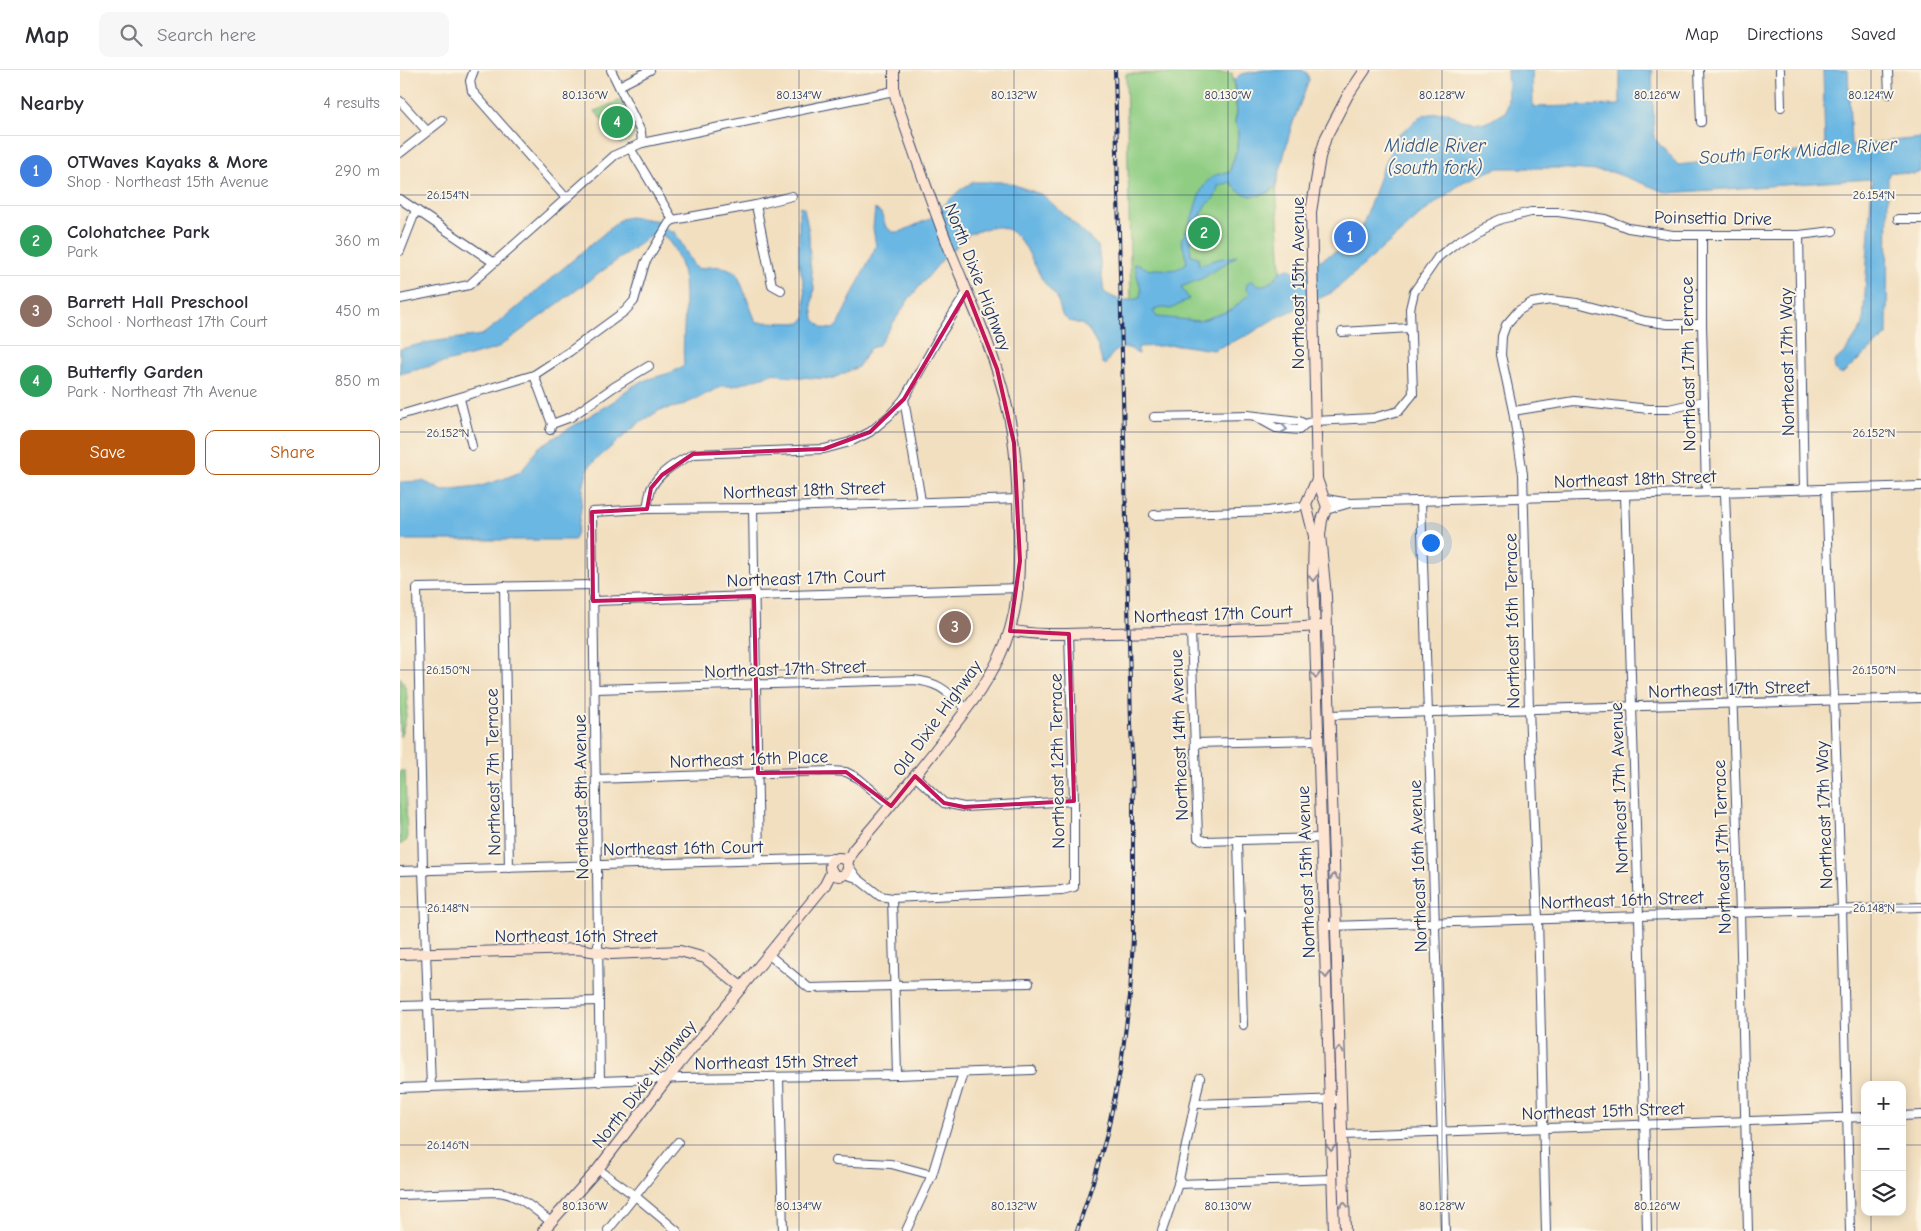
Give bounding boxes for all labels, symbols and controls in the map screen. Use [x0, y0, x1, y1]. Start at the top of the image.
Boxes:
search box [99, 12, 449, 57]
text: Map [25, 21, 69, 49]
icon: search [117, 21, 145, 49]
text: Search here [157, 24, 256, 46]
text: Map [1685, 24, 1719, 45]
text: Directions [1747, 24, 1823, 45]
text: Saved [1851, 24, 1896, 45]
text: 80.136°W [562, 88, 609, 102]
text: 80.134°W [776, 88, 822, 102]
text: 80.132°W [991, 88, 1037, 102]
text: 80.130°W [1205, 88, 1252, 102]
text: 80.128°W [1419, 88, 1466, 102]
text: 80.126°W [1634, 88, 1681, 102]
text: 80.124°W [1848, 88, 1894, 102]
text: Nearby [20, 91, 84, 115]
text: 4 results [323, 94, 380, 112]
pin: 4 [601, 103, 633, 141]
water label: South Fork Middle River [1698, 133, 1899, 169]
water label: Middle River (south fork) [1383, 135, 1487, 179]
text: OTWaves Kayaks & More [67, 151, 268, 173]
text: 1 [33, 162, 39, 180]
text: 290 m [335, 162, 380, 180]
text: Shop · Northeast 15th Avenue [67, 173, 268, 191]
text: 26.154°N [427, 188, 469, 202]
text: 26.154°N [1853, 188, 1895, 202]
street label: Northeast 15th Avenue [1288, 197, 1309, 369]
street label: North Dixie Highway [940, 200, 1016, 355]
street label: Poinsettia Drive [1654, 207, 1772, 230]
pin: 2 [1188, 214, 1220, 252]
pin: 1 [1334, 218, 1366, 256]
text: Colohatchee Park [67, 221, 209, 243]
text: 2 [32, 232, 40, 250]
text: 360 m [335, 232, 380, 250]
text: Park [67, 243, 98, 261]
street label: Northeast 17th Terrace [1676, 277, 1701, 451]
street label: Northeast 17th Way [1776, 287, 1799, 436]
text: Barrett Hall Preschool [67, 291, 249, 313]
text: 3 [32, 302, 40, 320]
text: 450 m [335, 302, 380, 320]
text: School · Northeast 17th Court [67, 313, 267, 331]
text: Butterfly Garden [67, 361, 203, 383]
text: 4 [32, 372, 40, 390]
text: 850 m [335, 372, 380, 390]
text: Park · Northeast 7th Avenue [67, 383, 257, 401]
one-way arrow [1280, 423, 1288, 434]
text: 26.152°N [426, 426, 470, 440]
text: 26.152°N [1852, 426, 1896, 440]
button: Save [20, 430, 195, 475]
button: Share [205, 430, 380, 475]
street label: Northeast 18th Street [1553, 466, 1717, 493]
street label: Northeast 18th Street [722, 477, 886, 504]
your location [1418, 530, 1444, 556]
street label: Northeast 16th Terrace [1500, 533, 1525, 709]
street label: Northeast 17th Court [726, 565, 887, 592]
one-way arrow [1308, 574, 1319, 582]
street label: Northeast 17th Court [1133, 601, 1294, 628]
pin: 3 [939, 608, 971, 646]
street label: Northeast 14th Avenue [1166, 649, 1193, 821]
street label: Old Dixie Highway [888, 655, 987, 780]
street label: Northeast 17th Street [704, 656, 867, 683]
text: 26.150°N [426, 663, 470, 677]
text: 26.150°N [1852, 663, 1896, 677]
one-way arrow [1311, 672, 1321, 679]
street label: Northeast 12th Terrace [1045, 673, 1070, 849]
street label: Northeast 17th Street [1648, 676, 1811, 703]
street label: Northeast 7th Terrace [482, 688, 505, 856]
street label: Northeast 17th Avenue [1606, 702, 1633, 874]
street label: Northeast 8th Avenue [570, 714, 593, 880]
street label: Northeast 17th Way [1811, 739, 1838, 890]
street label: Northeast 16th Place [669, 746, 829, 773]
street label: Northeast 17th Terrace [1709, 759, 1736, 935]
street label: Northeast 16th Avenue [1405, 779, 1432, 953]
street label: Northeast 15th Avenue [1293, 785, 1320, 959]
street label: Northeast 16th Court [603, 837, 764, 860]
one-way arrow [1329, 873, 1339, 880]
street label: Northeast 16th Street [1540, 887, 1705, 914]
text: 26.148°N [427, 901, 469, 915]
text: 26.148°N [1853, 901, 1895, 915]
street label: Northeast 16th Street [494, 926, 658, 947]
one-way arrow [1320, 971, 1331, 979]
street label: North Dixie Highway [588, 1015, 701, 1152]
one-way arrow [1334, 1046, 1345, 1054]
street label: Northeast 15th Street [694, 1051, 859, 1074]
map controls [1861, 1081, 1906, 1216]
button: + [1861, 1081, 1906, 1126]
street label: Northeast 15th Street [1521, 1098, 1686, 1125]
button: − [1861, 1126, 1906, 1171]
text: 26.146°N [427, 1138, 469, 1152]
one-way arrow [1326, 1144, 1336, 1152]
button: layers [1861, 1171, 1906, 1216]
text: 80.136°W [562, 1199, 609, 1213]
text: 80.134°W [776, 1199, 822, 1213]
text: 80.132°W [991, 1199, 1037, 1213]
text: 80.130°W [1205, 1199, 1252, 1213]
text: 80.128°W [1419, 1199, 1466, 1213]
text: 80.126°W [1634, 1199, 1681, 1213]
one-way arrow [1339, 1200, 1350, 1208]

